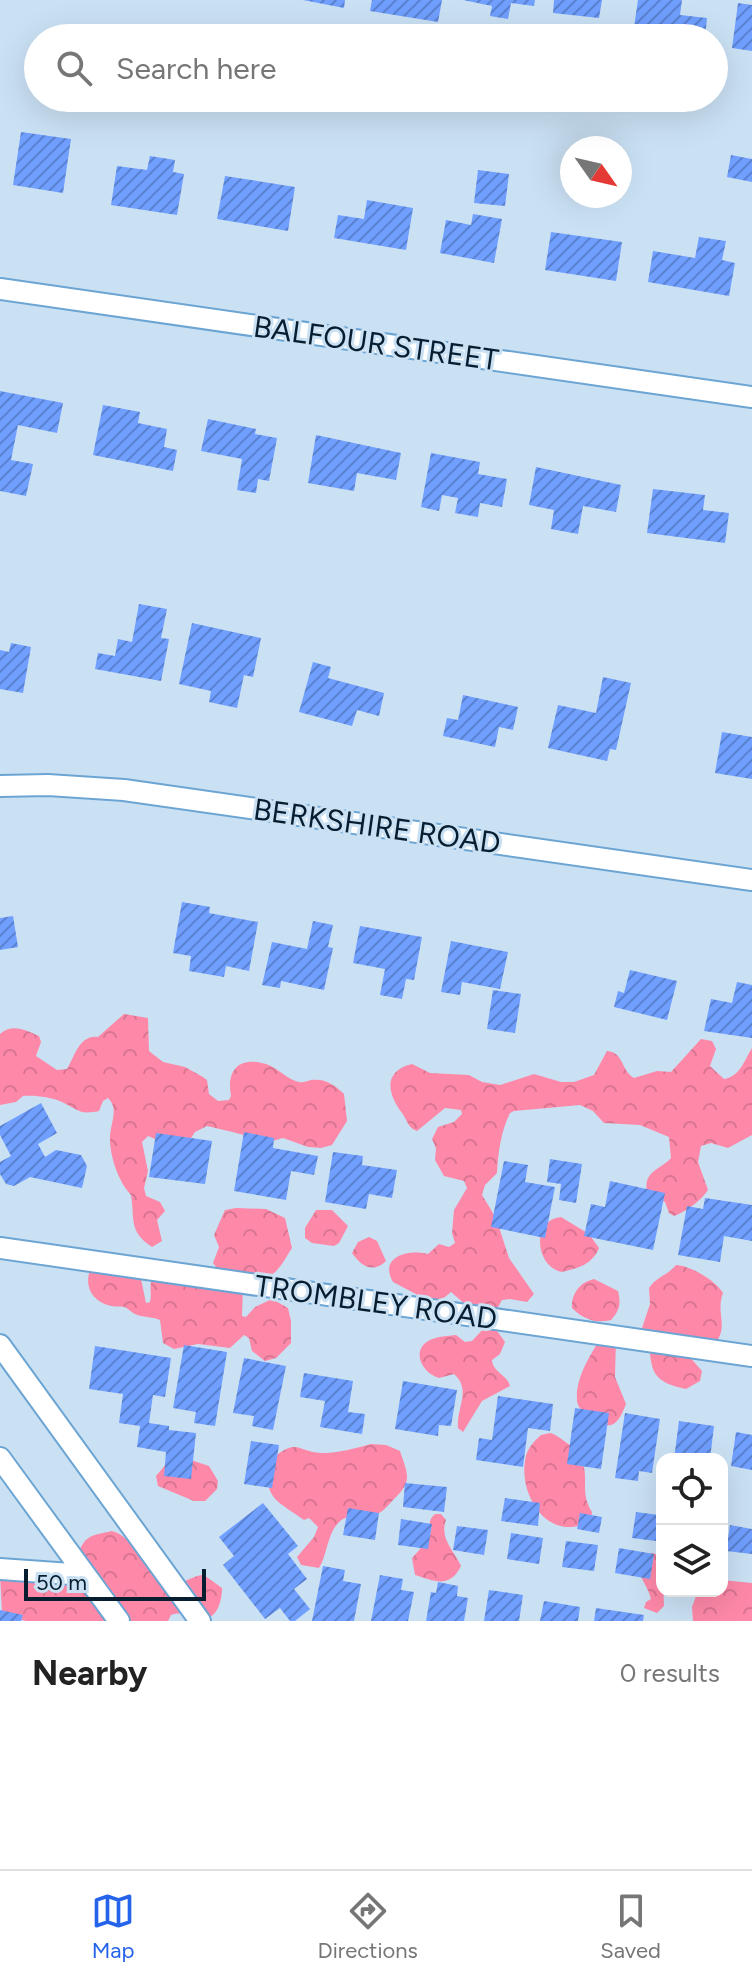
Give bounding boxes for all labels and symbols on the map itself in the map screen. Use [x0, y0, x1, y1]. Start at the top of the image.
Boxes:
north arrow [560, 136, 632, 208]
street label: BALFOUR STREET [251, 307, 501, 379]
street label: BERKSHIRE ROAD [251, 790, 503, 862]
street label: TROMBLEY ROAD [252, 1267, 500, 1337]
scale bar [24, 1565, 206, 1601]

